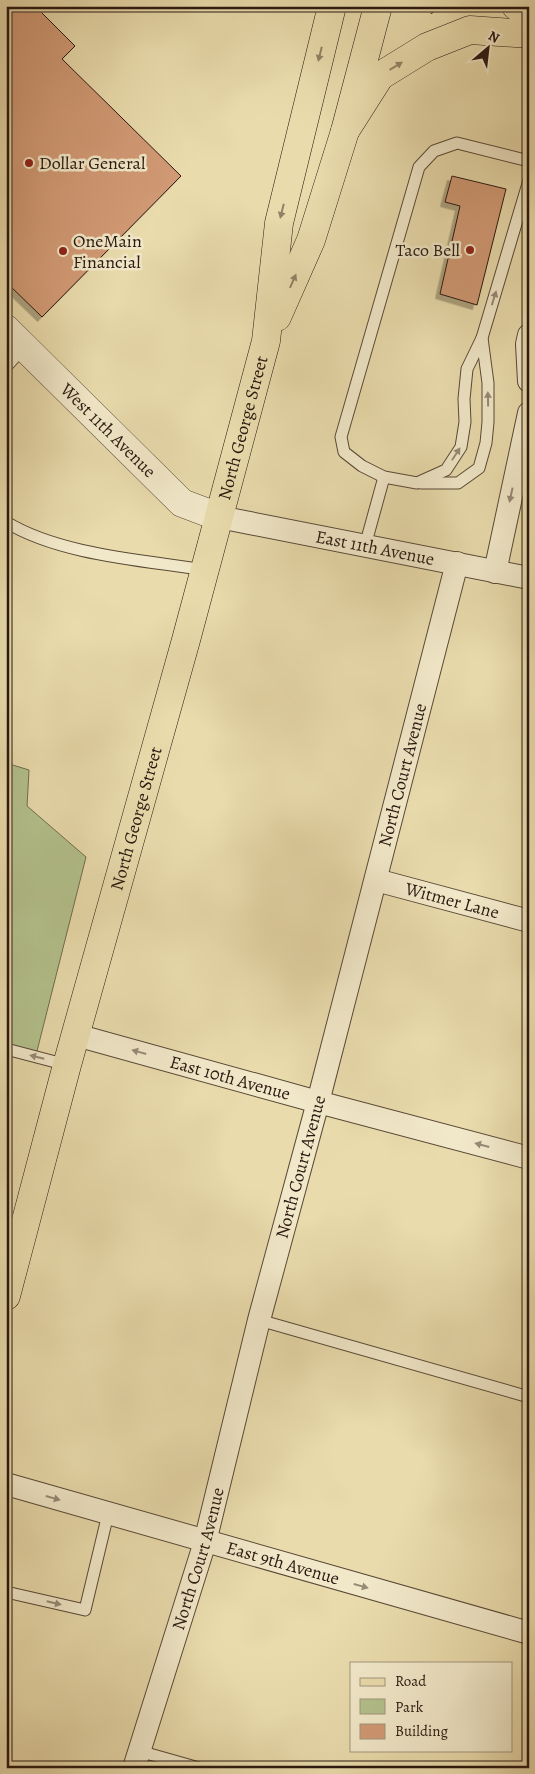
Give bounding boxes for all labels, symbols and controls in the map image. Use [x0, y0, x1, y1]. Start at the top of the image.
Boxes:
north arrow [462, 22, 512, 72]
text: N [485, 26, 503, 48]
one-way arrow [316, 46, 324, 61]
one-way arrow [389, 62, 402, 71]
place label: Dollar General [39, 151, 146, 175]
marker: Dollar General [23, 157, 35, 169]
one-way arrow [277, 204, 285, 219]
place label: OneMain Financial [73, 229, 142, 274]
place label: Taco Bell [395, 238, 461, 262]
marker: Taco Bell [464, 244, 476, 256]
marker: OneMain Financial [57, 245, 69, 257]
one-way arrow [289, 274, 297, 288]
one-way arrow [490, 291, 498, 306]
street label: North George Street [212, 353, 274, 502]
street label: West 11th Avenue [55, 377, 161, 483]
one-way arrow [484, 391, 492, 407]
one-way arrow [451, 447, 461, 461]
one-way arrow [507, 487, 515, 502]
street label: East 11th Avenue [314, 524, 436, 571]
street label: North Court Avenue [372, 701, 432, 849]
street label: North George Street [105, 744, 168, 893]
street label: Witmer Lane [402, 876, 502, 924]
one-way arrow [131, 1048, 146, 1056]
street label: East 10th Avenue [167, 1050, 293, 1106]
one-way arrow [29, 1053, 44, 1061]
street label: North Court Avenue [270, 1093, 331, 1241]
one-way arrow [474, 1141, 489, 1149]
street label: North Court Avenue [166, 1485, 230, 1633]
one-way arrow [46, 1494, 61, 1502]
street label: East 9th Avenue [224, 1535, 342, 1590]
one-way arrow [353, 1582, 368, 1590]
one-way arrow [46, 1599, 61, 1607]
legend [350, 1662, 512, 1752]
text: Road [395, 1671, 427, 1691]
text: Park [395, 1697, 424, 1717]
text: Building [395, 1721, 448, 1741]

